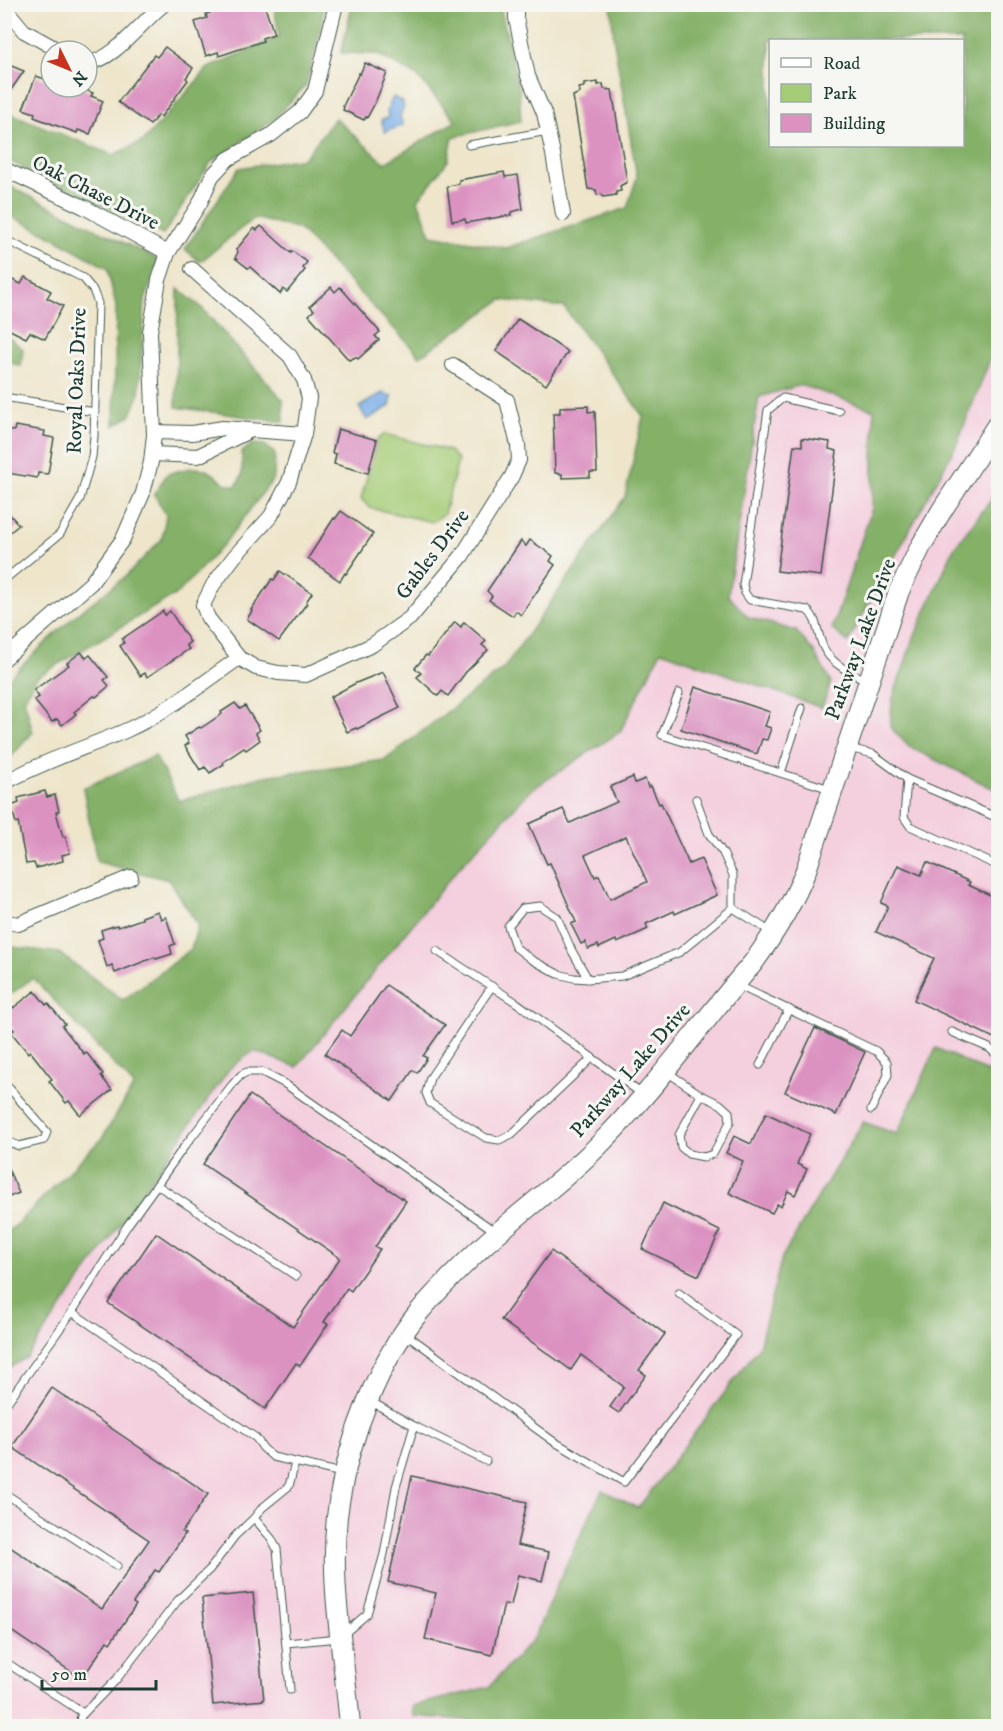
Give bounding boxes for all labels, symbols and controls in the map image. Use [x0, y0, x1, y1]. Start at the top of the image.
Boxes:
north arrow [39, 39, 99, 99]
legend [769, 39, 964, 147]
text: Road [823, 53, 860, 75]
text: N [67, 67, 91, 90]
text: Park [823, 83, 857, 105]
text: Building [823, 113, 885, 135]
street label: Oak Chase Drive [27, 150, 164, 236]
street label: Royal Oaks Drive [61, 307, 93, 455]
street label: Gables Drive [390, 504, 475, 605]
street label: Parkway Lake Drive [820, 555, 902, 724]
street label: Parkway Lake Drive [565, 998, 697, 1143]
scale bar [42, 1653, 156, 1691]
text: 50 m [51, 1664, 87, 1686]

